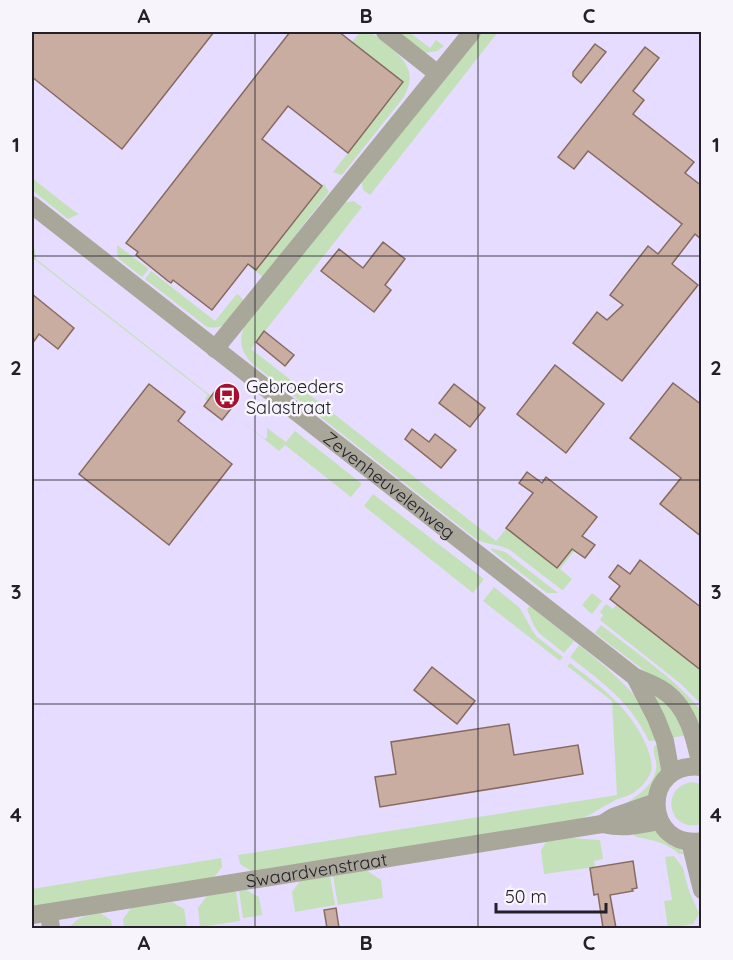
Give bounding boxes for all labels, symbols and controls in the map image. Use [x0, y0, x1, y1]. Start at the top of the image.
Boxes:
text: A [138, 3, 151, 28]
text: B [359, 3, 373, 28]
text: C [583, 3, 596, 28]
text: 1 [12, 132, 20, 157]
text: 1 [712, 132, 720, 157]
text: 2 [10, 355, 22, 380]
text: 2 [710, 355, 722, 380]
place label: Gebroeders Salastraat [246, 375, 344, 419]
bus stop icon: Gebroeders Salastraat [212, 381, 242, 411]
street label: Zevenheuvelenweg [319, 426, 460, 544]
text: 3 [11, 579, 21, 604]
text: 3 [711, 579, 721, 604]
text: 4 [10, 802, 22, 827]
text: 4 [710, 802, 722, 827]
street label: Swaardvenstraat [244, 847, 389, 892]
scale bar [496, 876, 606, 914]
text: 50 m [505, 885, 547, 908]
text: A [138, 930, 151, 955]
text: B [359, 930, 373, 955]
text: C [583, 930, 596, 955]

